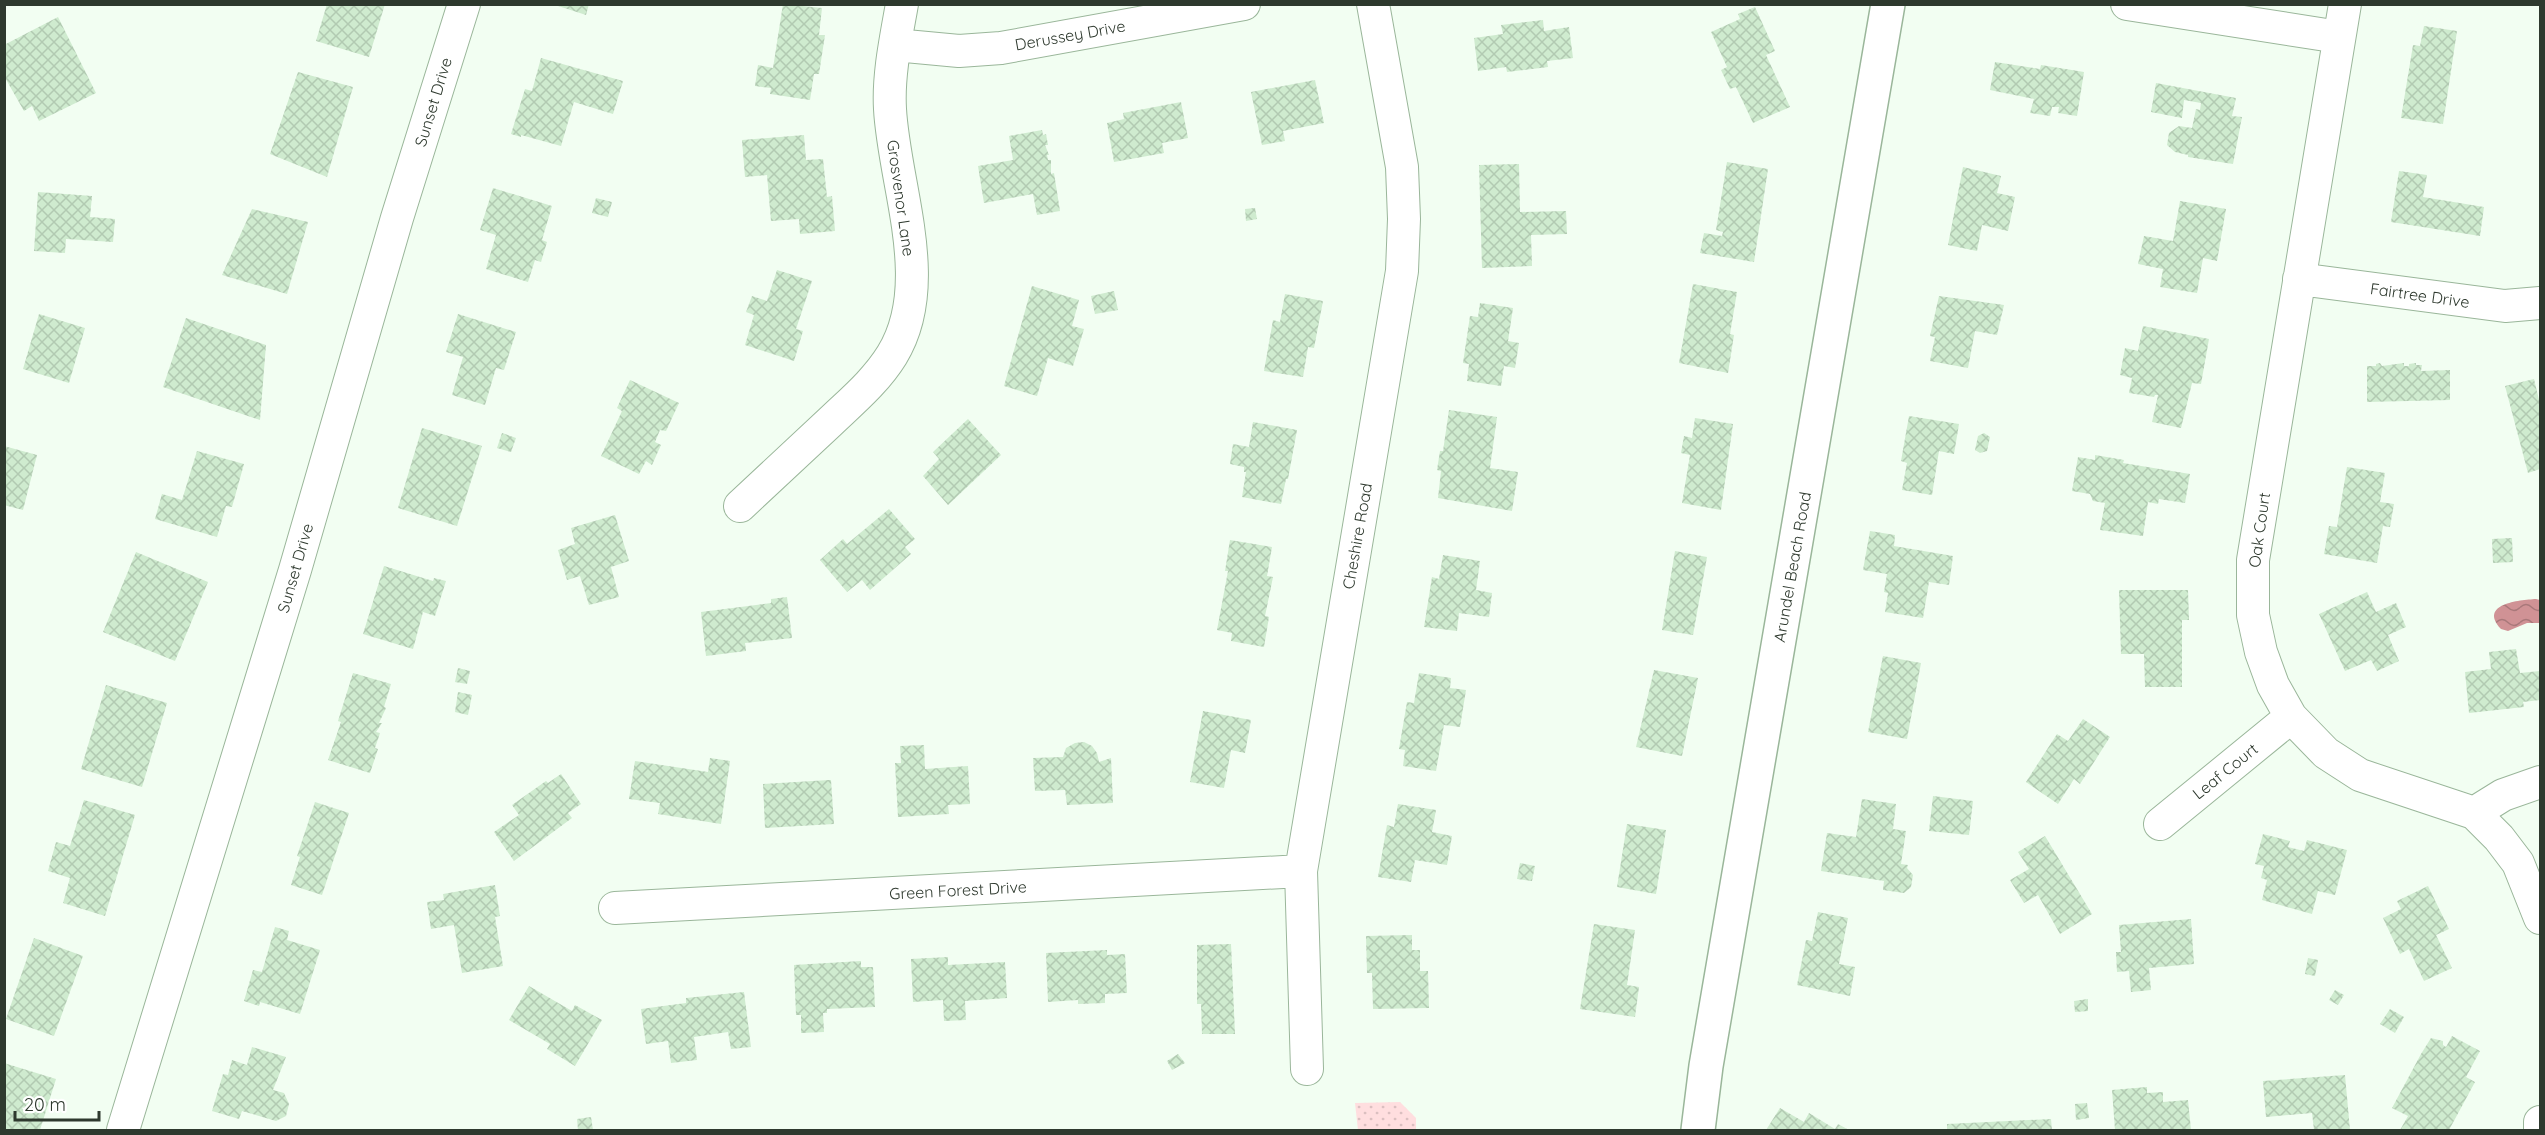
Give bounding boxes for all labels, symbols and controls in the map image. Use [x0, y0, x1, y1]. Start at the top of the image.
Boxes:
street label: Derussey Drive [1013, 15, 1127, 55]
street label: Sunset Drive [410, 55, 456, 149]
street label: Grosvenor Lane [883, 138, 919, 258]
street label: Fairtree Drive [2369, 278, 2471, 312]
street label: Cheshire Road [1338, 481, 1376, 591]
street label: Arundel Beach Road [1769, 490, 1815, 644]
street label: Oak Court [2244, 491, 2274, 569]
street label: Sunset Drive [273, 521, 317, 615]
street label: Leaf Court [2188, 739, 2262, 803]
street label: Green Forest Drive [889, 876, 1027, 904]
scale bar [15, 1084, 99, 1122]
text: 20 m [24, 1093, 66, 1116]

